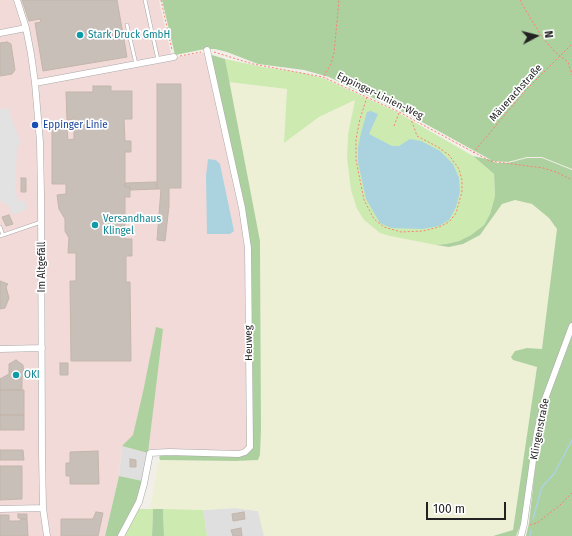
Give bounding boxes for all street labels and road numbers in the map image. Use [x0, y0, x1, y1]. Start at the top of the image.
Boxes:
street label: Mäuerachstraße [487, 62, 545, 124]
street label: Eppinger-Linien-Weg [335, 70, 425, 122]
street label: Im Altgefäll [36, 241, 48, 293]
street label: Heuweg [243, 325, 255, 361]
street label: Klingenstraße [528, 397, 552, 461]

